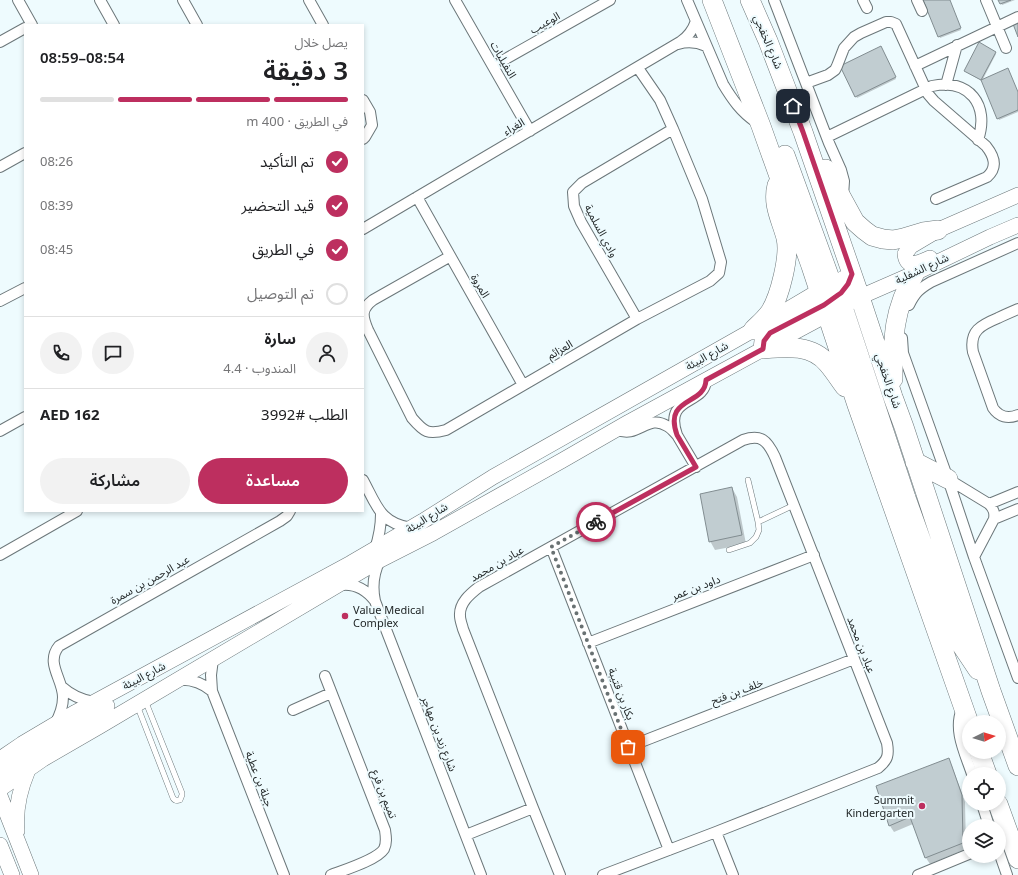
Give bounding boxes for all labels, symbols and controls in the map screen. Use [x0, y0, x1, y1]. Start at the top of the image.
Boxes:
street label: الوعيب [525, 5, 565, 41]
street label: شارع الخفجي [746, 11, 790, 73]
text: يصل خلال [294, 29, 348, 57]
street label: النفيليات [483, 37, 523, 83]
text: 08:54–08:59 [40, 42, 125, 74]
text: 3 دقيقة [263, 44, 348, 99]
pin [776, 89, 810, 123]
icon: home [782, 95, 804, 117]
text: في الطريق · 400 m [246, 108, 348, 136]
street label: الغراء [499, 111, 529, 143]
text: تم التأكيد [260, 146, 314, 178]
text: 08:26 [40, 148, 73, 176]
icon: check [326, 151, 348, 173]
text: قيد التحضير [241, 190, 314, 222]
text: 08:39 [40, 192, 73, 220]
icon: check [326, 195, 348, 217]
street label: وادي السلمية [577, 200, 625, 262]
text: في الطريق [252, 234, 314, 266]
text: 08:45 [40, 236, 73, 264]
icon: check [326, 239, 348, 261]
street label: شارع الشفلية [891, 246, 953, 292]
street label: المروة [464, 269, 496, 303]
text: تم التوصيل [247, 278, 314, 310]
text: سارة [264, 323, 296, 355]
button: phone [40, 332, 82, 374]
button: chat [92, 332, 134, 374]
button: person [306, 332, 348, 374]
street label: العزائم [543, 333, 577, 367]
street label: شارع البيئة [681, 334, 733, 377]
street label: شارع الخفجي [868, 350, 908, 412]
text: المندوب · 4.4 [223, 355, 296, 383]
text: AED 162 [40, 399, 100, 431]
text: الطلب #3992 [261, 399, 348, 431]
button: مشاركة [40, 458, 190, 504]
button: مساعدة [198, 458, 348, 504]
street label: شارع البيئة [401, 496, 453, 540]
courier [576, 502, 616, 542]
icon: bike [585, 511, 607, 533]
street label: عباد بن محمد [465, 539, 529, 589]
street label: عبد الرحمن بن سمرة [106, 548, 195, 611]
street label: داود بن عمر [667, 568, 724, 608]
place label: Value Medical Complex [353, 599, 424, 635]
marker: Value Medical Complex [340, 611, 350, 621]
street label: عباد بن محمد [840, 613, 883, 677]
street label: شارع البيئة [118, 655, 170, 697]
street label: بكار بن قتيبة [600, 664, 642, 724]
street label: خلف بن فتح [707, 671, 767, 713]
street label: شارع زيد بن مهاجر [414, 692, 464, 775]
north arrow [962, 715, 1006, 759]
map controls [962, 715, 1006, 863]
pin [611, 730, 645, 764]
icon: bag [617, 736, 639, 758]
street label: جبلة بن عطية [238, 748, 280, 811]
street label: تميم بن فرع [364, 766, 404, 822]
button: locate [962, 767, 1006, 811]
place label: Summit Kindergarten [846, 789, 914, 825]
marker: Summit Kindergarten [917, 801, 927, 811]
button: layers [962, 819, 1006, 863]

